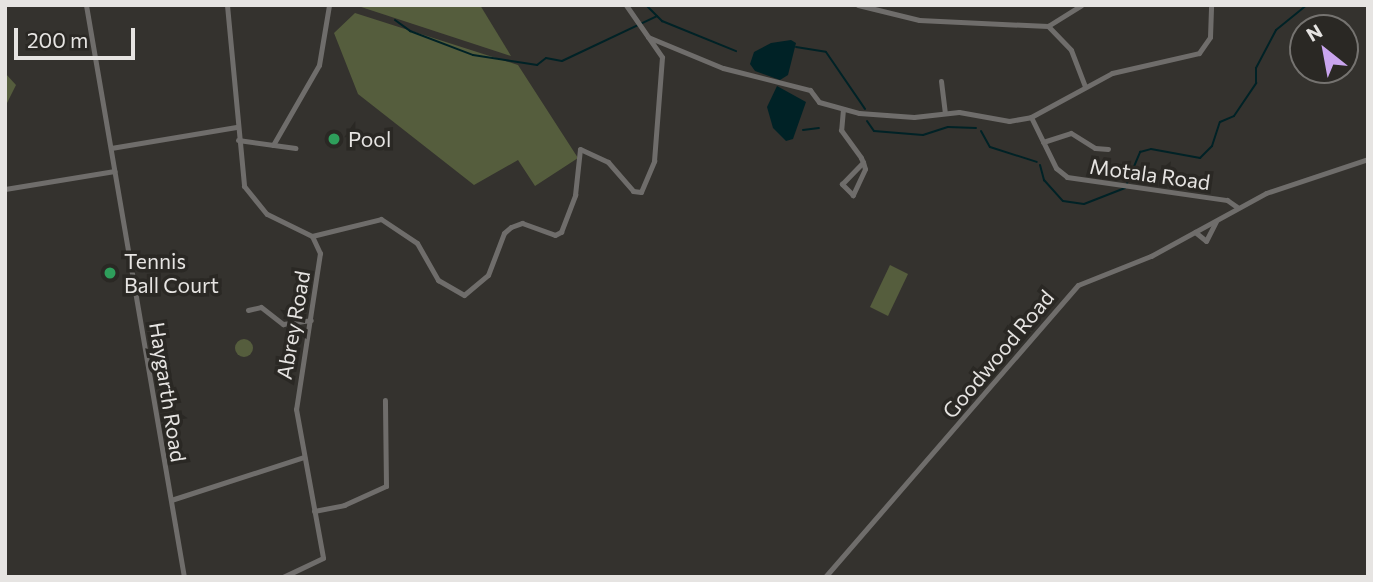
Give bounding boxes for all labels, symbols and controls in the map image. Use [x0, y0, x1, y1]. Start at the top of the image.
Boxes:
scale bar [18, 14, 138, 58]
north arrow [1289, 14, 1359, 84]
text: N [1302, 19, 1326, 46]
text: 200 m [27, 27, 88, 52]
place label: Pool [348, 126, 391, 152]
marker: Pool [326, 131, 342, 147]
street label: Motala Road [1088, 153, 1212, 195]
place label: Tennis Ball Court [124, 248, 219, 298]
marker: Tennis Ball Court [102, 265, 118, 281]
street label: Abrey Road [271, 269, 315, 381]
street label: Goodwood Road [937, 285, 1059, 423]
street label: Haygarth Road [144, 320, 192, 464]

